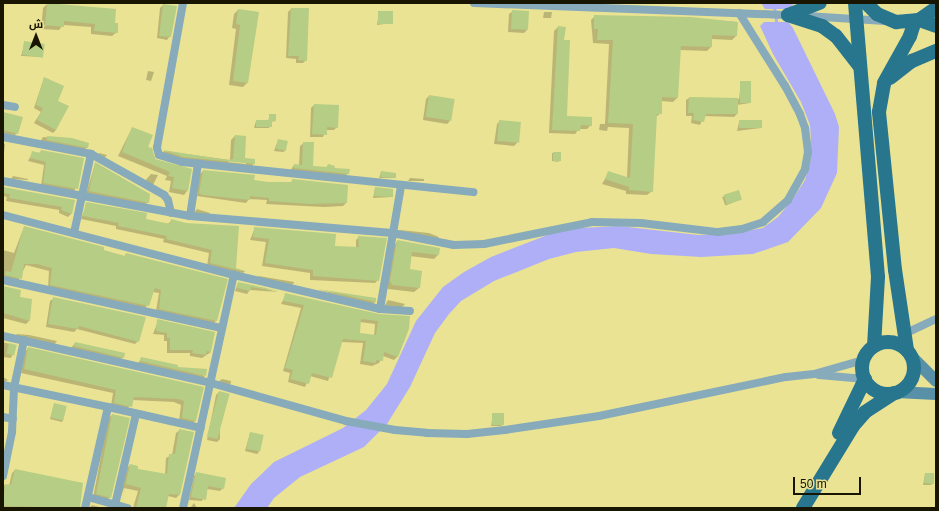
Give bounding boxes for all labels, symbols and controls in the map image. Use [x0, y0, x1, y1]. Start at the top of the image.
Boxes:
north arrow [16, 16, 56, 56]
text: ش [29, 18, 43, 30]
scale bar [795, 469, 863, 495]
text: 50 m [800, 477, 827, 491]

